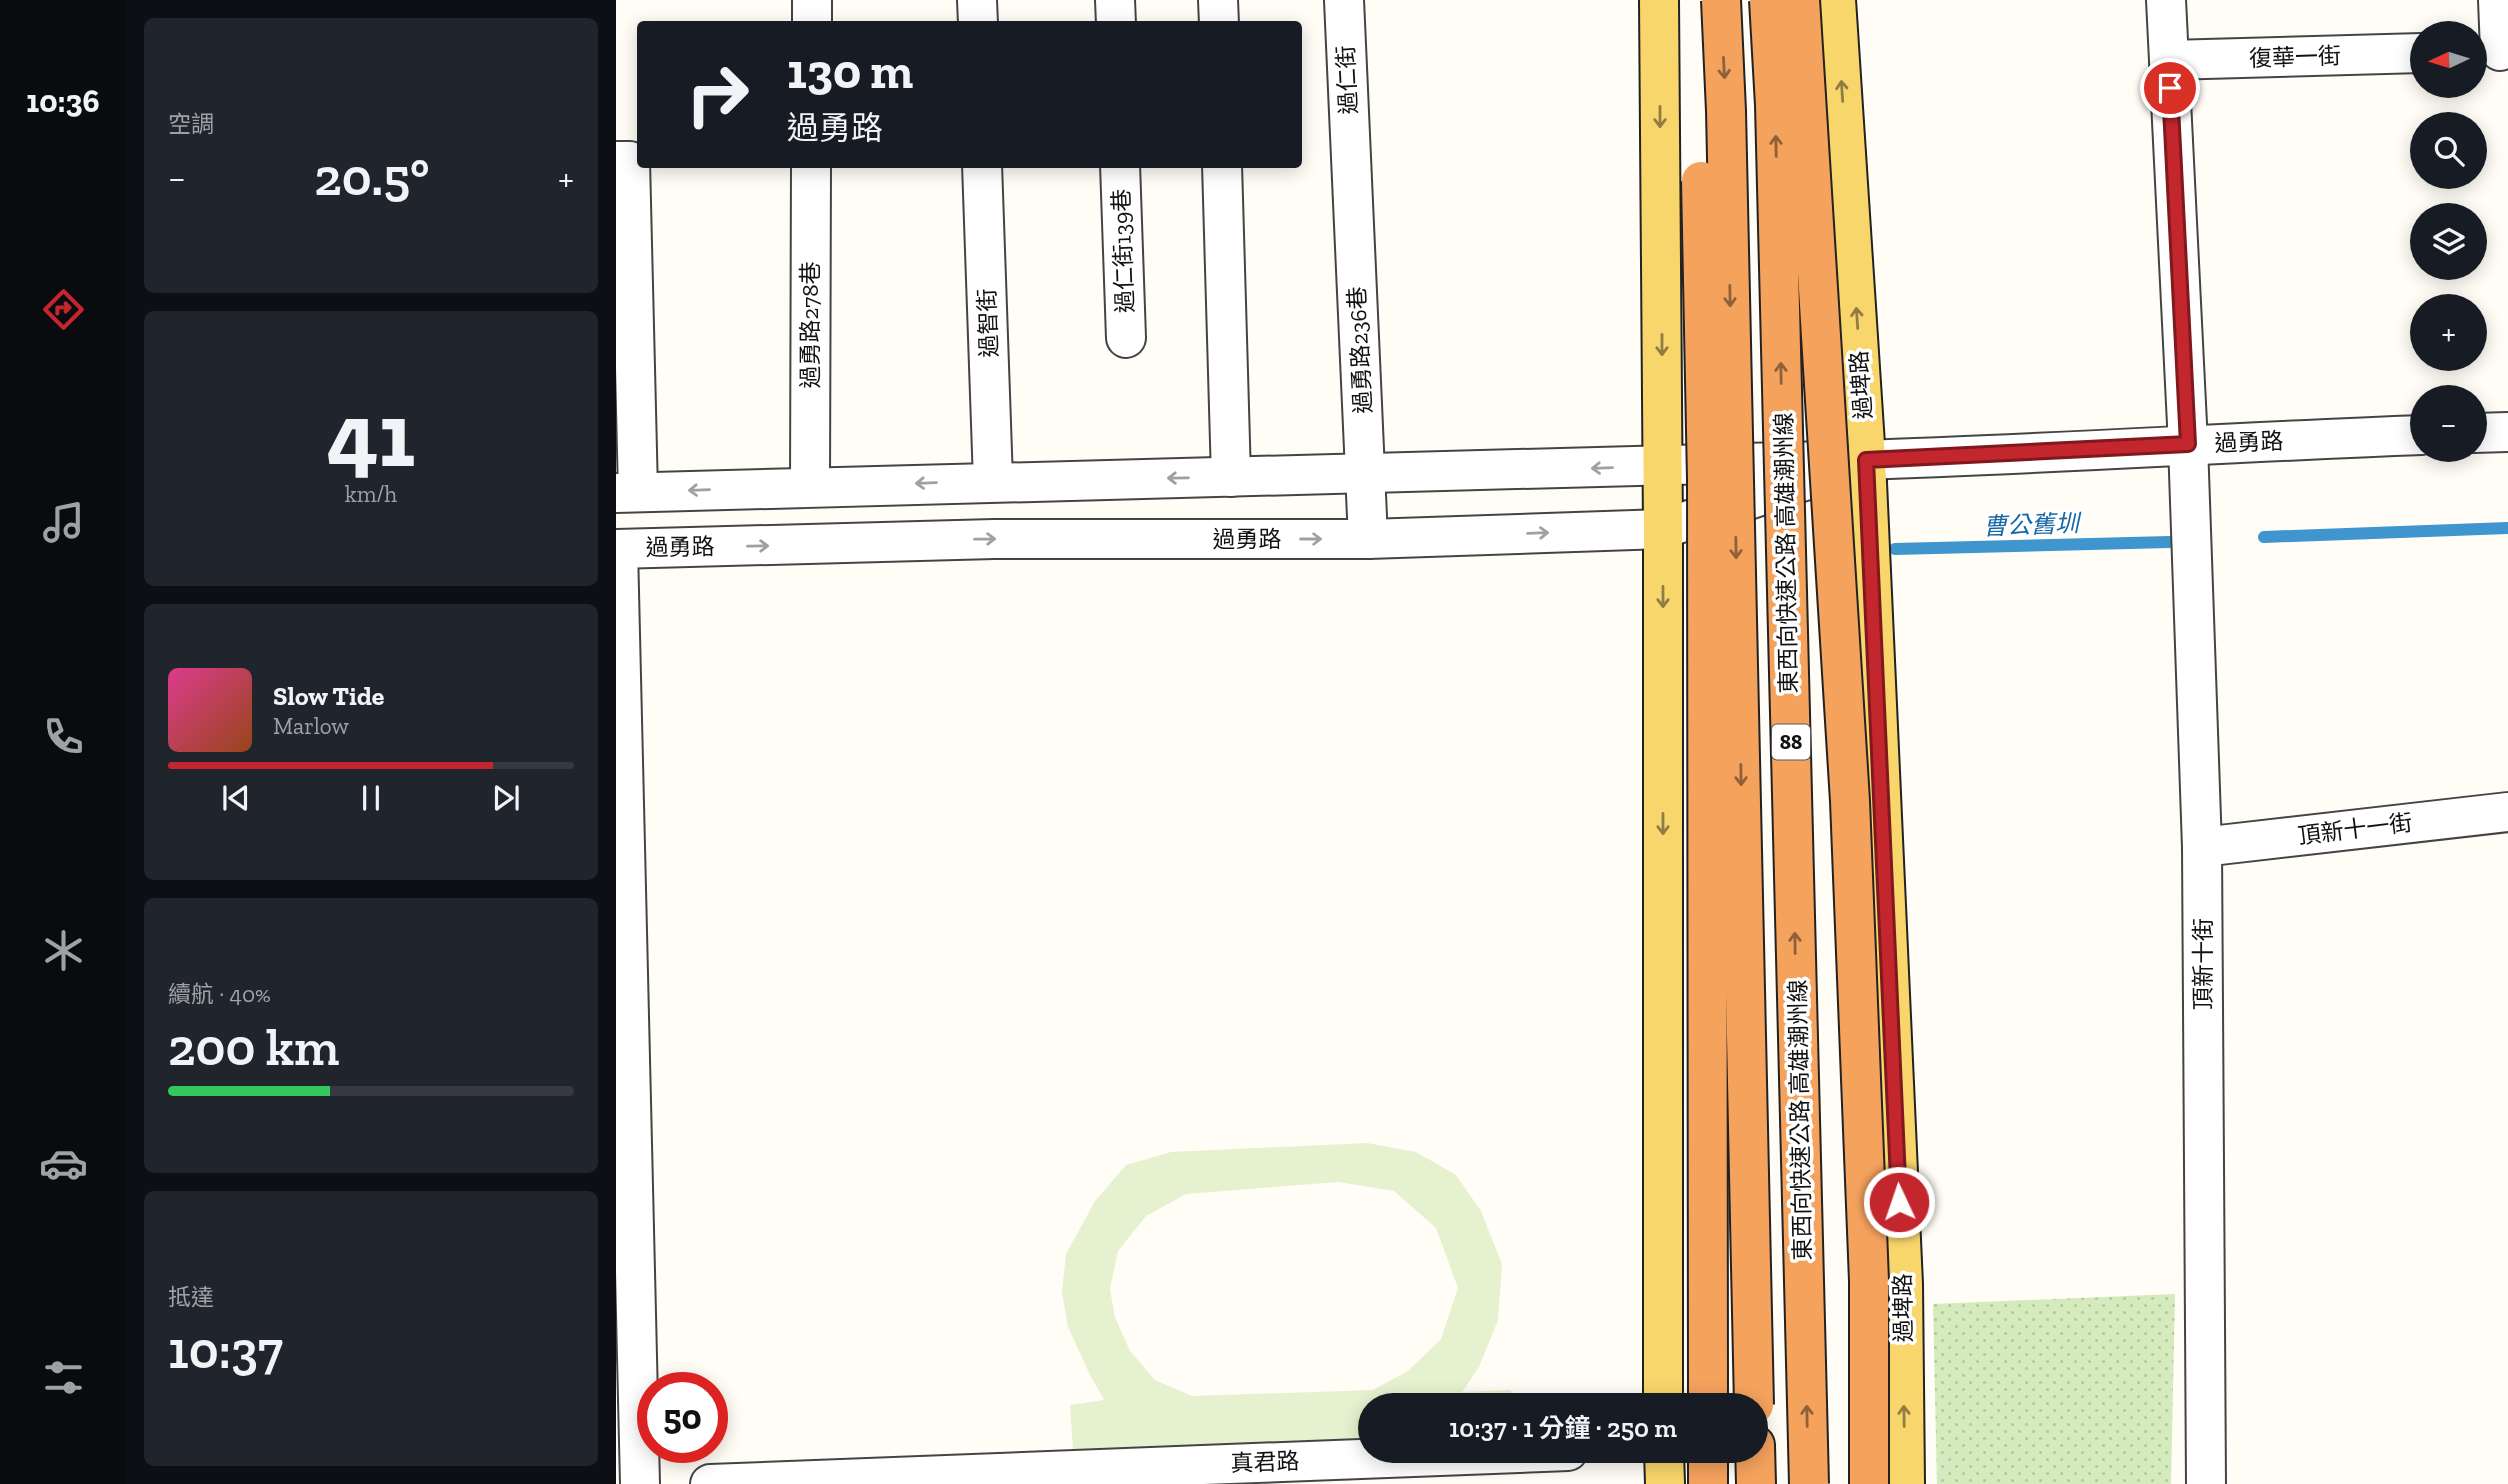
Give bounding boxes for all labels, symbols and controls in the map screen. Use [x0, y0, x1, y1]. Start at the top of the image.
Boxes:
north arrow [2410, 21, 2487, 98]
map controls [2410, 21, 2487, 462]
street label: 復華一街 [2249, 41, 2341, 73]
text: 130 m [787, 42, 913, 101]
street label: 過仁街 [1331, 45, 1363, 115]
icon: right [672, 49, 763, 140]
one-way arrow [1718, 56, 1731, 79]
pin [2140, 58, 2200, 118]
icon: arrive [2151, 69, 2189, 107]
one-way arrow [1835, 81, 1848, 103]
text: 10:36 [26, 82, 100, 120]
one-way arrow [1653, 105, 1667, 128]
text: 過勇路 [787, 109, 883, 147]
text: 空調 [168, 110, 214, 138]
button: search [2410, 112, 2487, 189]
one-way arrow [1769, 134, 1783, 157]
text: 20.5° [314, 146, 430, 208]
text: − [168, 155, 186, 201]
text: + [558, 155, 574, 201]
street label: 過仁街139巷 [1107, 188, 1139, 314]
button: layers [2410, 203, 2487, 280]
street label: 過勇路278巷 [796, 261, 824, 389]
one-way arrow [1724, 284, 1737, 307]
icon: directions [39, 285, 88, 334]
street label: 過勇路236巷 [1343, 286, 1377, 414]
street label: 過智街 [973, 288, 1003, 358]
button: + [2410, 294, 2487, 371]
one-way arrow [1850, 307, 1863, 330]
one-way arrow [1655, 333, 1669, 356]
street label: 過埤路 [1845, 350, 1877, 420]
one-way arrow [1775, 362, 1788, 385]
text: 41 [327, 380, 415, 489]
button: − [2410, 385, 2487, 462]
street label: 東西向快速公路 高雄潮州線 [1770, 412, 1802, 694]
street label: 過勇路 [2214, 427, 2284, 457]
one-way arrow [1590, 461, 1613, 474]
one-way arrow [1167, 471, 1190, 485]
one-way arrow [915, 476, 938, 489]
text: km/h [345, 480, 397, 508]
one-way arrow [688, 483, 711, 497]
icon: music [39, 498, 88, 547]
water label: 曹公舊圳 [1983, 508, 2082, 541]
street label: 過勇路 [1213, 525, 1282, 553]
one-way arrow [1526, 527, 1549, 540]
street label: 過勇路 [645, 532, 715, 562]
one-way arrow [1299, 532, 1322, 546]
one-way arrow [973, 533, 996, 546]
one-way arrow [1729, 536, 1742, 559]
one-way arrow [746, 539, 769, 552]
one-way arrow [1656, 585, 1670, 608]
text: Slow Tide [273, 680, 384, 712]
icon: phone [39, 712, 88, 761]
text: Marlow [273, 712, 349, 740]
road number: 88 [1772, 724, 1810, 760]
one-way arrow [1734, 763, 1747, 786]
icon: previous [217, 779, 255, 817]
icon: pause [352, 779, 390, 817]
icon: next [487, 779, 525, 817]
street label: 頂新十一街 [2296, 808, 2414, 850]
one-way arrow [1656, 812, 1670, 835]
street label: 頂新十街 [2189, 918, 2217, 1010]
icon: climate [39, 926, 88, 975]
one-way arrow [1789, 932, 1802, 955]
street label: 東西向快速公路 高雄潮州線 [1784, 979, 1816, 1261]
text: 續航 · 40% [168, 980, 271, 1008]
text: 200 km [168, 1016, 339, 1078]
icon: car [39, 1139, 88, 1188]
position arrow [1862, 1165, 1936, 1239]
street label: 過埤路 [1888, 1273, 1918, 1343]
text: 抵達 [168, 1283, 214, 1311]
text: 10:37 [168, 1319, 283, 1381]
icon: filters [39, 1353, 88, 1402]
speed limit sign: 50 [637, 1372, 728, 1463]
one-way arrow [1800, 1405, 1814, 1428]
one-way arrow [1898, 1405, 1911, 1428]
text: 10:37 · 1 分鐘 · 250 m [1449, 1412, 1677, 1444]
street label: 真君路 [1230, 1447, 1300, 1477]

